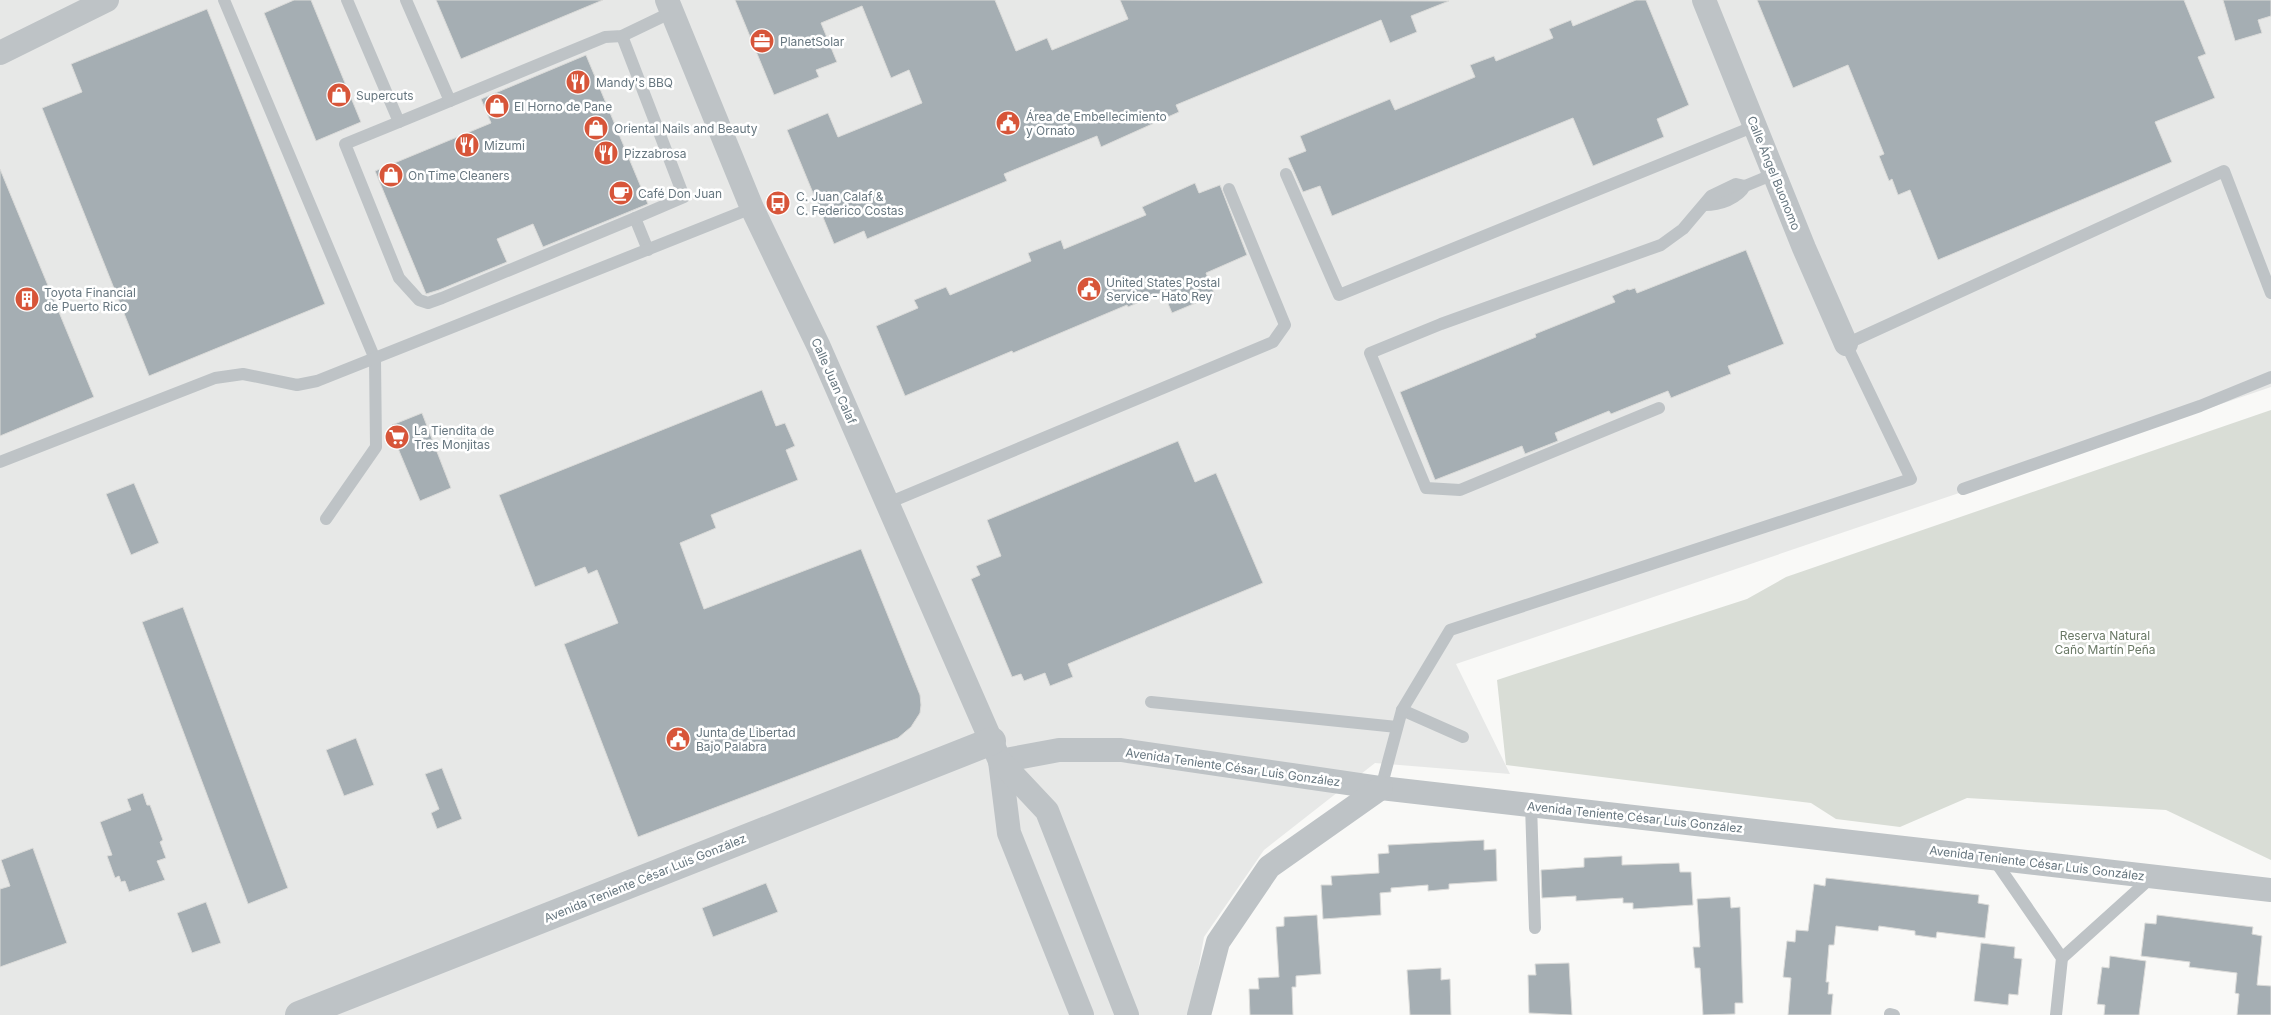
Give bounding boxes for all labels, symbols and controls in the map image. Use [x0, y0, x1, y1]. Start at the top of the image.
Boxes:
office icon: PlanetSolar [749, 28, 775, 54]
place label: PlanetSolar [780, 34, 845, 49]
restaurant icon: Mandy's BBQ [565, 69, 591, 95]
place label: Mandy's BBQ [596, 75, 673, 90]
shop icon: Supercuts [326, 82, 352, 108]
place label: Supercuts [356, 88, 414, 103]
shop icon: El Horno de Pane [484, 93, 510, 119]
place label: El Horno de Pane [514, 99, 612, 114]
place label: Área de Embellecimiento y Ornato [1026, 109, 1167, 138]
public building icon: Área de Embellecimiento y Ornato [995, 110, 1021, 136]
street label: Calle Ángel Buonomo [1744, 114, 1804, 232]
shop icon: Oriental Nails and Beauty [583, 115, 609, 141]
place label: Oriental Nails and Beauty [614, 121, 758, 136]
restaurant icon: Mizumi [454, 132, 480, 158]
place label: Mizumi [484, 138, 525, 153]
restaurant icon: Pizzabrosa [593, 140, 619, 166]
place label: Pizzabrosa [624, 146, 687, 161]
shop icon: On Time Cleaners [378, 162, 404, 188]
place label: On Time Cleaners [408, 168, 510, 183]
cafe icon: Café Don Juan [608, 180, 634, 206]
place label: Café Don Juan [638, 186, 722, 201]
place label: C. Juan Calaf & C. Federico Costas [796, 189, 904, 218]
bus stop icon: C. Juan Calaf & C. Federico Costas [765, 190, 791, 216]
place label: United States Postal Service - Hato Rey [1106, 275, 1220, 304]
public building icon: United States Postal Service - Hato Rey [1076, 276, 1102, 302]
place label: Toyota Financial de Puerto Rico [44, 285, 136, 314]
building icon: Toyota Financial de Puerto Rico [14, 286, 40, 312]
street label: Calle Juan Calaf [808, 336, 860, 427]
place label: La Tiendita de Tres Monjitas [414, 423, 494, 452]
supermarket icon: La Tiendita de Tres Monjitas [384, 424, 410, 450]
park label: Reserva Natural Caño Martín Peña [2054, 628, 2156, 657]
place label: Junta de Libertad Bajo Palabra [696, 725, 796, 754]
public building icon: Junta de Libertad Bajo Palabra [665, 726, 691, 752]
street label: Avenida Teniente César Luis González [1125, 744, 1341, 790]
street label: Avenida Teniente César Luis González [1526, 798, 1744, 836]
street label: Avenida Teniente César Luis González [542, 830, 748, 926]
street label: Avenida Teniente César Luis González [1929, 842, 2145, 884]

